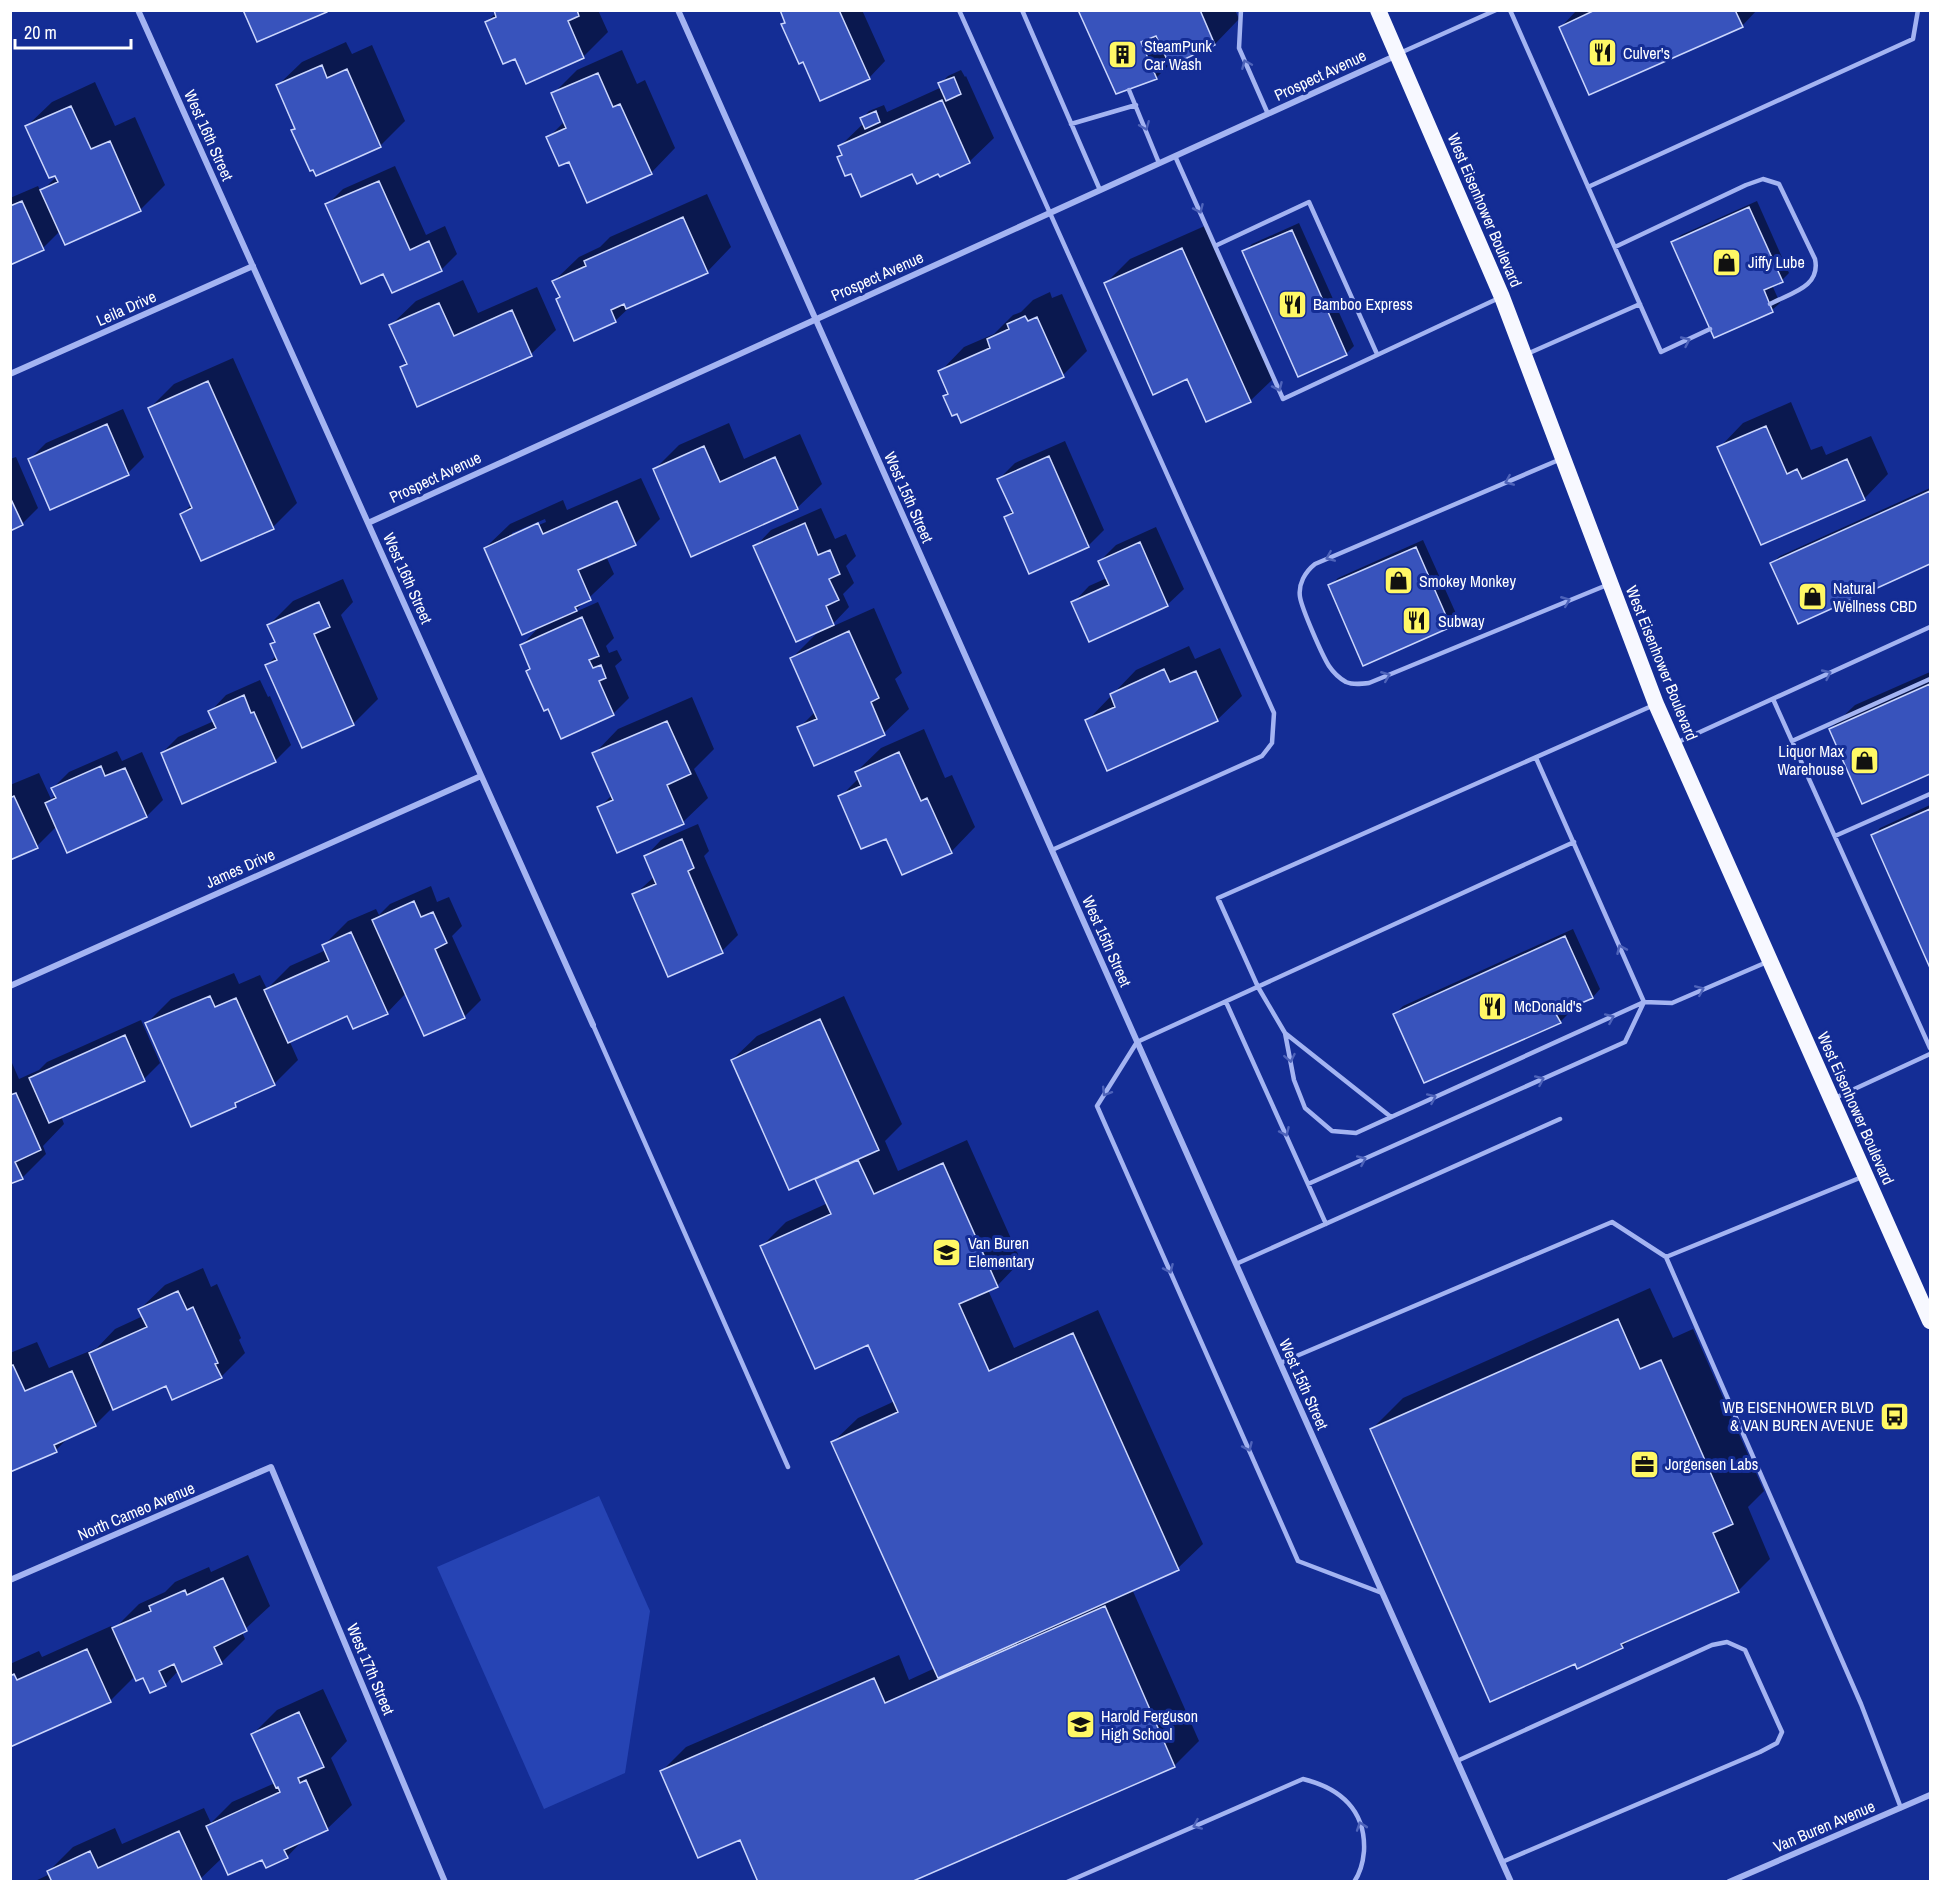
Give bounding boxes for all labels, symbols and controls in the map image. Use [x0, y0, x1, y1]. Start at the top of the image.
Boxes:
scale bar [15, 12, 130, 50]
text: 20 m [24, 20, 57, 45]
place label: SteamPunk Car Wash [1144, 35, 1212, 75]
restaurant icon: Culver's [1586, 37, 1618, 69]
building icon: SteamPunk Car Wash [1107, 39, 1139, 71]
place label: Culver's [1623, 42, 1670, 64]
street label: Prospect Avenue [1270, 44, 1370, 106]
one-way arrow [1241, 59, 1253, 70]
street label: West 16th Street [179, 86, 239, 184]
one-way arrow [1138, 120, 1150, 131]
street label: West Eisenhower Boulevard [1443, 130, 1527, 290]
one-way arrow [1192, 203, 1204, 214]
street label: Prospect Avenue [827, 246, 927, 306]
shop icon: Jiffy Lube [1711, 246, 1743, 278]
place label: Jiffy Lube [1748, 251, 1805, 273]
street label: Leila Drive [93, 285, 159, 331]
restaurant icon: Bamboo Express [1276, 288, 1308, 320]
place label: Bamboo Express [1313, 293, 1413, 315]
one-way arrow [1679, 336, 1690, 348]
one-way arrow [1270, 381, 1282, 392]
street label: Prospect Avenue [385, 446, 485, 508]
street label: West 15th Street [879, 448, 939, 546]
one-way arrow [1505, 474, 1516, 486]
street label: West 16th Street [378, 529, 438, 627]
one-way arrow [1325, 550, 1336, 562]
shop icon: Smokey Monkey [1382, 565, 1414, 597]
place label: Smokey Monkey [1419, 570, 1516, 592]
place label: Natural Wellness CBD [1833, 577, 1917, 617]
shop icon: Natural Wellness CBD [1796, 581, 1828, 613]
street label: West Eisenhower Boulevard [1621, 582, 1703, 744]
one-way arrow [1560, 596, 1571, 608]
restaurant icon: Subway [1401, 605, 1433, 637]
place label: Subway [1438, 610, 1485, 632]
one-way arrow [1820, 670, 1831, 682]
one-way arrow [1380, 671, 1391, 683]
place label: Liquor Max Warehouse [1777, 740, 1844, 780]
shop icon: Liquor Max Warehouse [1849, 744, 1881, 776]
street label: James Drive [202, 843, 278, 893]
street label: West 15th Street [1077, 892, 1137, 990]
one-way arrow [1616, 944, 1628, 955]
one-way arrow [1694, 986, 1705, 998]
restaurant icon: McDonald's [1477, 990, 1509, 1022]
place label: McDonald's [1514, 995, 1582, 1017]
one-way arrow [1603, 1013, 1614, 1025]
street label: West Eisenhower Boulevard [1812, 1028, 1900, 1188]
one-way arrow [1283, 1053, 1296, 1063]
one-way arrow [1533, 1076, 1544, 1088]
one-way arrow [1102, 1086, 1114, 1096]
one-way arrow [1426, 1094, 1437, 1106]
one-way arrow [1277, 1125, 1289, 1136]
one-way arrow [1355, 1155, 1366, 1167]
place label: Van Buren Elementary [968, 1232, 1035, 1272]
school or university icon: Van Buren Elementary [931, 1236, 963, 1268]
one-way arrow [1162, 1263, 1174, 1274]
street label: West 15th Street [1274, 1335, 1334, 1433]
place label: WB EISENHOWER BLVD & VAN BUREN AVENUE [1723, 1396, 1874, 1436]
bus stop icon: WB EISENHOWER BLVD & VAN BUREN AVENUE [1879, 1400, 1911, 1432]
one-way arrow [1241, 1441, 1253, 1452]
office icon: Jorgensen Labs [1628, 1448, 1660, 1480]
place label: Jorgensen Labs [1665, 1453, 1758, 1475]
street label: North Cameo Avenue [74, 1476, 198, 1546]
street label: West 17th Street [342, 1620, 400, 1718]
place label: Harold Ferguson High School [1101, 1705, 1198, 1745]
school or university icon: Harold Ferguson High School [1064, 1709, 1096, 1741]
street label: Van Buren Avenue [1770, 1795, 1878, 1857]
one-way arrow [1192, 1818, 1203, 1830]
one-way arrow [1356, 1821, 1368, 1832]

